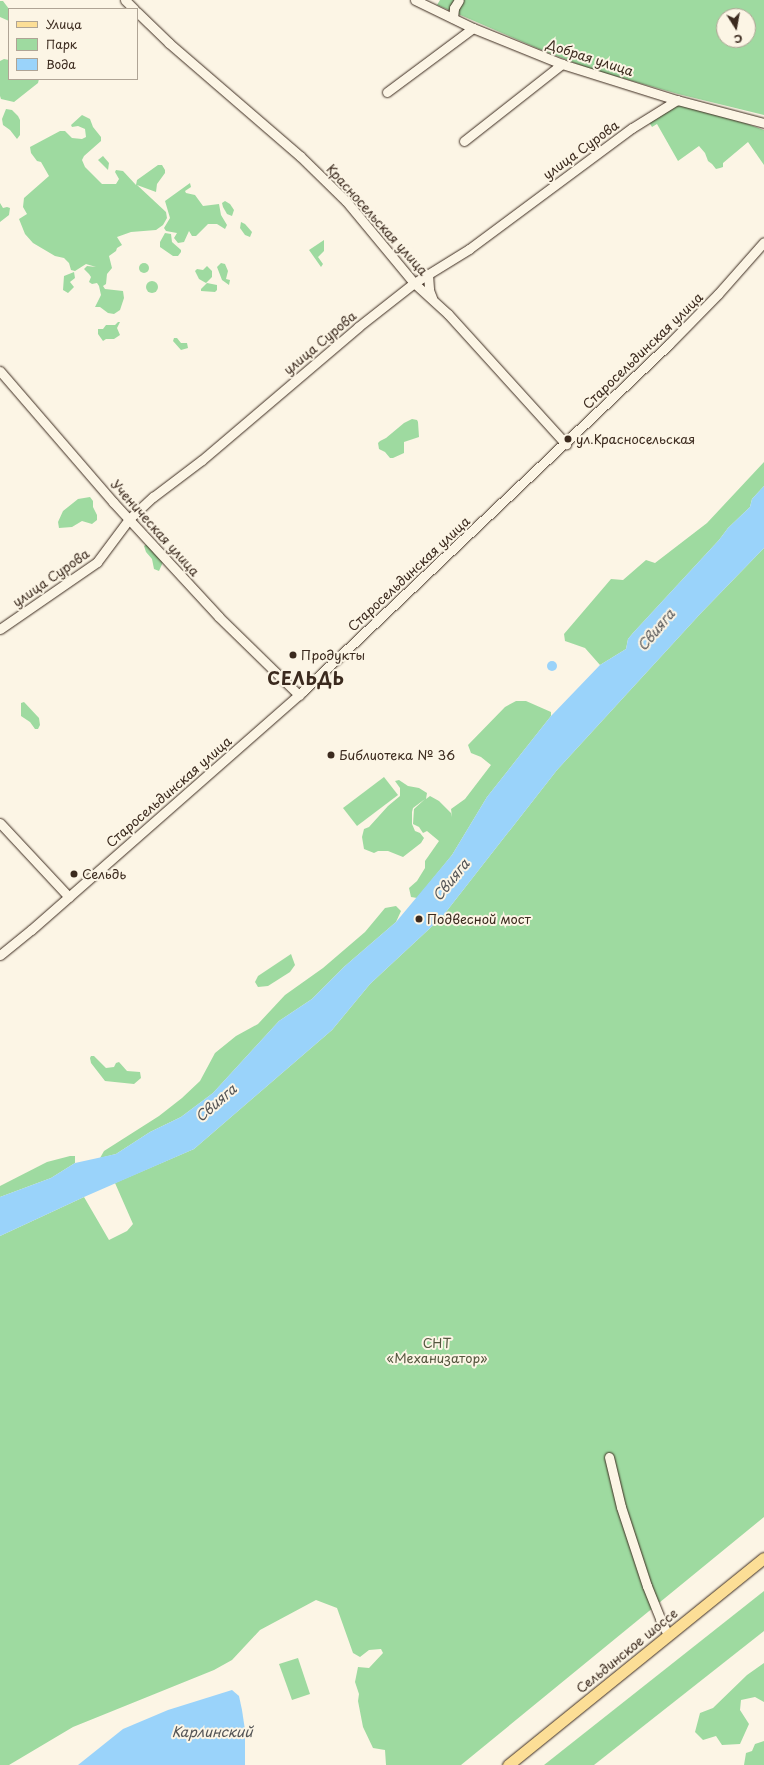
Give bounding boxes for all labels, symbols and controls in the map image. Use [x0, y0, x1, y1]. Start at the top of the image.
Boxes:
legend [8, 8, 138, 80]
north arrow [716, 8, 756, 48]
text: Улица [46, 15, 82, 33]
text: С [733, 30, 744, 48]
text: Парк [46, 35, 77, 53]
street label: Добрая улица [544, 37, 636, 79]
text: Вода [46, 55, 76, 73]
street label: улица Сурова [540, 117, 622, 183]
street label: Красносельская улица [323, 161, 431, 279]
street label: Старосельдинская улица [579, 289, 707, 413]
street label: улица Сурова [280, 308, 360, 378]
place label: ул.Красносельская [576, 431, 695, 447]
marker: ул.Красносельская [563, 434, 573, 444]
street label: Ученическая улица [107, 476, 203, 580]
street label: Старосельдинская улица [345, 513, 473, 635]
street label: улица Сурова [9, 546, 93, 610]
water label: Свияга [634, 606, 678, 654]
place label: Продукты [301, 647, 365, 663]
marker: Продукты [288, 650, 298, 660]
district label: СЕЛЬДЬ [267, 669, 345, 689]
street label: Старосельдинская улица [103, 733, 235, 851]
place label: Библиотека № 36 [339, 747, 455, 763]
marker: Библиотека № 36 [326, 750, 336, 760]
water label: Свияга [429, 856, 473, 904]
place label: Сельдь [82, 866, 126, 882]
marker: Сельдь [69, 869, 79, 879]
place label: Подвесной мост [427, 911, 531, 927]
marker: Подвесной мост [414, 914, 424, 924]
water label: Свияга [192, 1081, 240, 1125]
park label: СНТ «Механизатор» [387, 1336, 487, 1367]
street label: Сельдинское шоссе [573, 1605, 681, 1697]
water label: Карлинский [171, 1724, 253, 1740]

